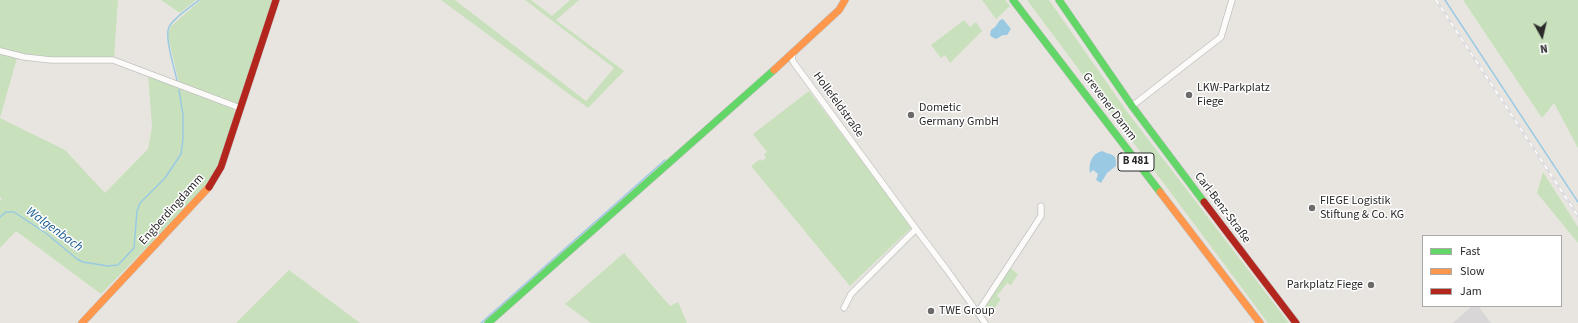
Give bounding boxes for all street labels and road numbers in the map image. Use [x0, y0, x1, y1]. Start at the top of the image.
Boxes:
street label: Hollefeldstraße [810, 70, 866, 140]
street label: Grevener Damm [1079, 70, 1139, 144]
road number: B 481 [1118, 153, 1154, 171]
street label: Carl-Benz-Straße [1191, 170, 1253, 246]
street label: Engberdingdamm [136, 172, 208, 248]

